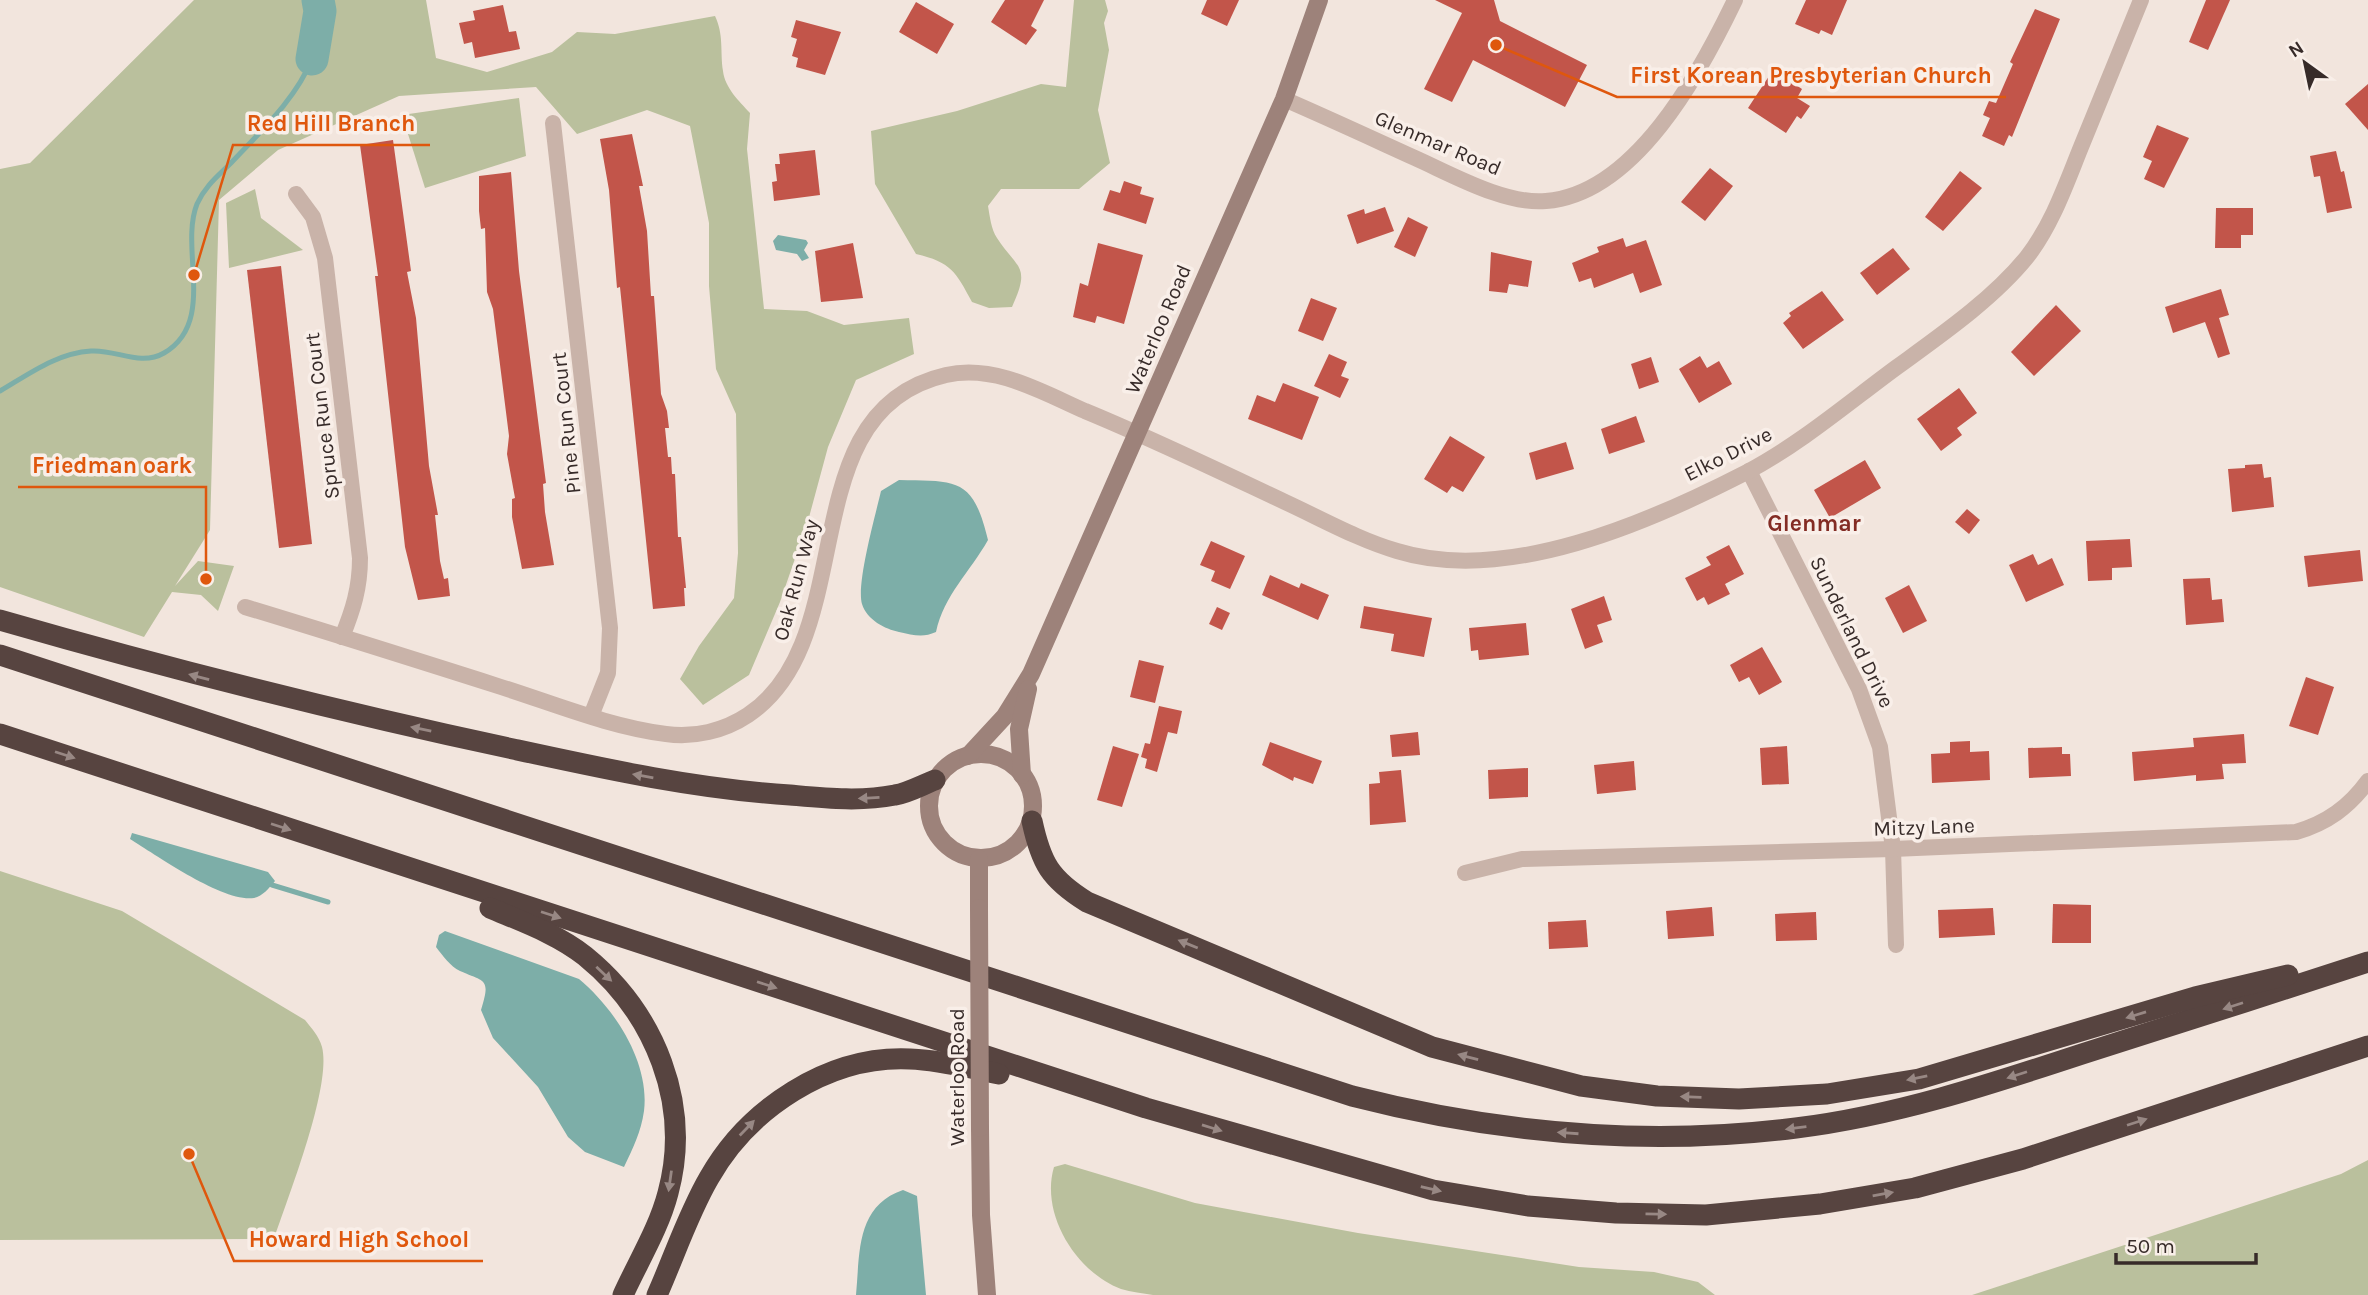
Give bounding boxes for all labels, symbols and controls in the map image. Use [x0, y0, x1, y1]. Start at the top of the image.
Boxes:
north arrow [2270, 28, 2340, 98]
text: N [2285, 37, 2308, 63]
callout: First Korean Presbyterian Church [1617, 53, 2006, 97]
text: First Korean Presbyterian Church [1630, 62, 1992, 89]
callout: Red Hill Branch [233, 101, 430, 145]
street label: Glenmar Road [1371, 106, 1505, 180]
text: Red Hill Branch [247, 110, 415, 137]
street label: Waterloo Road [1120, 261, 1196, 397]
street label: Spruce Run Court [300, 331, 344, 501]
street label: Pine Run Court [547, 351, 585, 495]
street label: Elko Drive [1680, 422, 1776, 486]
callout: Friedman oark [18, 443, 206, 487]
text: Friedman oark [32, 452, 192, 479]
district label: Glenmar [1767, 510, 1861, 537]
street label: Oak Run Way [768, 516, 824, 643]
street label: Sunderland Drive [1805, 552, 1899, 712]
one-way arrow [188, 671, 210, 682]
one-way arrow [410, 724, 432, 735]
one-way arrow [54, 750, 75, 761]
one-way arrow [632, 770, 654, 781]
one-way arrow [858, 792, 880, 803]
street label: Mitzy Lane [1873, 813, 1975, 841]
one-way arrow [270, 822, 291, 833]
one-way arrow [541, 911, 562, 921]
one-way arrow [1178, 938, 1199, 949]
one-way arrow [595, 966, 613, 982]
one-way arrow [757, 981, 778, 991]
one-way arrow [2222, 1001, 2243, 1011]
street label: Waterloo Road [945, 1008, 969, 1146]
one-way arrow [2125, 1011, 2146, 1021]
one-way arrow [1457, 1051, 1479, 1062]
one-way arrow [2006, 1071, 2027, 1081]
one-way arrow [1906, 1073, 1928, 1084]
one-way arrow [1680, 1092, 1702, 1103]
one-way arrow [2126, 1116, 2147, 1127]
one-way arrow [738, 1120, 754, 1137]
one-way arrow [1784, 1122, 1806, 1133]
one-way arrow [1201, 1123, 1222, 1133]
one-way arrow [1557, 1127, 1579, 1138]
one-way arrow [664, 1170, 675, 1192]
one-way arrow [1420, 1184, 1442, 1195]
one-way arrow [1872, 1188, 1894, 1199]
one-way arrow [1646, 1208, 1668, 1220]
callout: Howard High School [234, 1217, 483, 1261]
scale bar [2116, 1222, 2256, 1266]
text: Howard High School [249, 1226, 469, 1253]
text: 50 m [2126, 1234, 2175, 1258]

